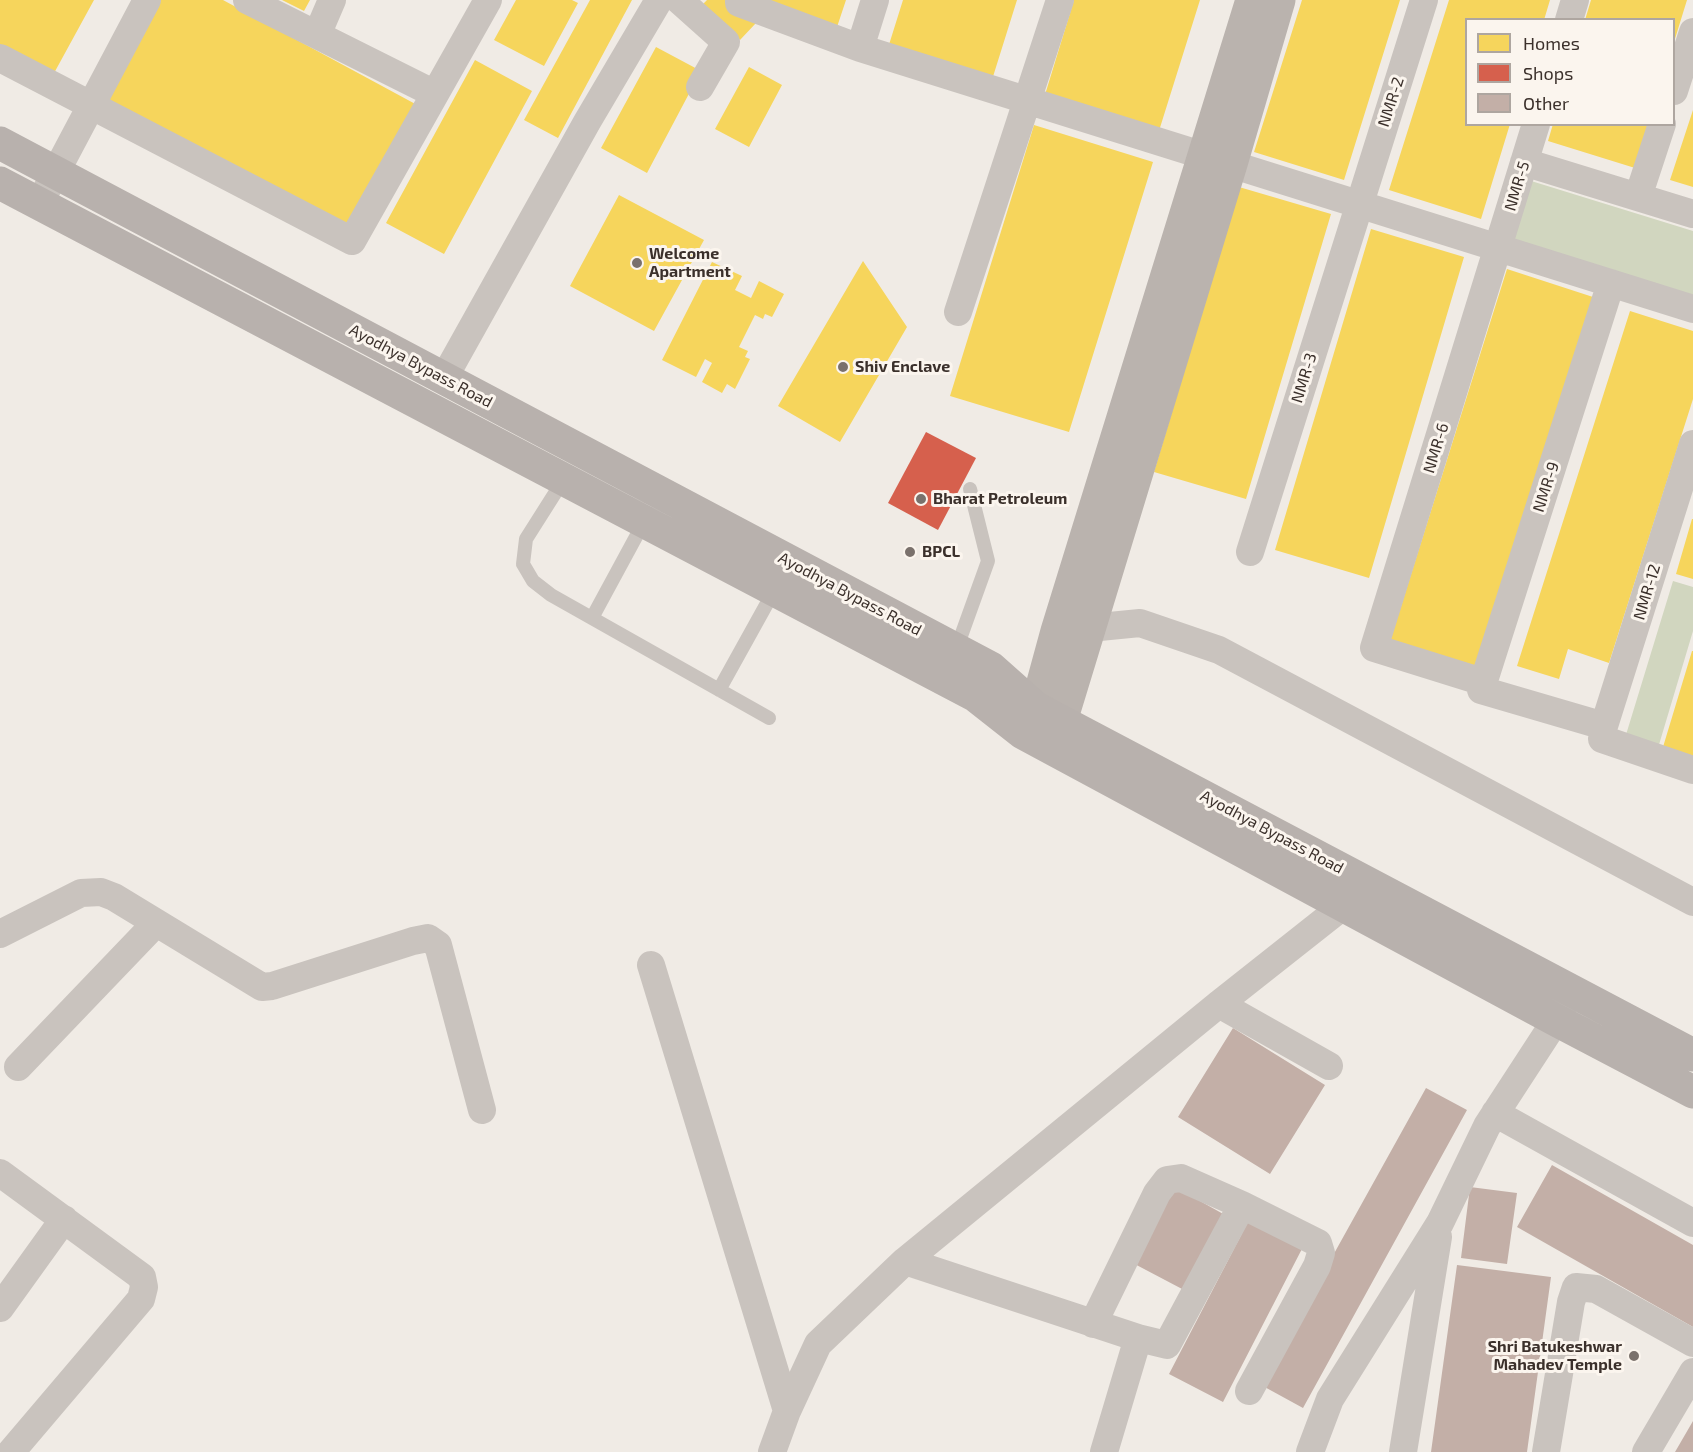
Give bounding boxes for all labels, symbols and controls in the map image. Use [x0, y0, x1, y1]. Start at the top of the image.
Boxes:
legend [1465, 18, 1675, 126]
text: Homes [1523, 32, 1580, 54]
text: Shops [1523, 62, 1573, 84]
street label: NMR-2 [1374, 75, 1408, 129]
text: Other [1523, 92, 1569, 114]
street label: NMR-5 [1500, 159, 1534, 213]
place label: Welcome Apartment [649, 244, 731, 282]
marker: Welcome Apartment [630, 256, 644, 270]
street label: Ayodhya Bypass Road [346, 320, 496, 412]
street label: NMR-3 [1287, 351, 1321, 405]
place label: Shiv Enclave [855, 357, 950, 377]
marker: Shiv Enclave [836, 360, 850, 374]
street label: NMR-6 [1419, 421, 1453, 475]
street label: NMR-9 [1529, 460, 1563, 514]
place label: Bharat Petroleum [933, 489, 1067, 509]
marker: Bharat Petroleum [914, 492, 928, 506]
place label: BPCL [922, 542, 960, 562]
marker: BPCL [903, 545, 917, 559]
street label: Ayodhya Bypass Road [775, 548, 925, 640]
street label: NMR-12 [1629, 562, 1665, 622]
street label: Ayodhya Bypass Road [1197, 786, 1347, 878]
place label: Shri Batukeshwar Mahadev Temple [1488, 1337, 1622, 1375]
marker: Shri Batukeshwar Mahadev Temple [1627, 1349, 1641, 1363]

